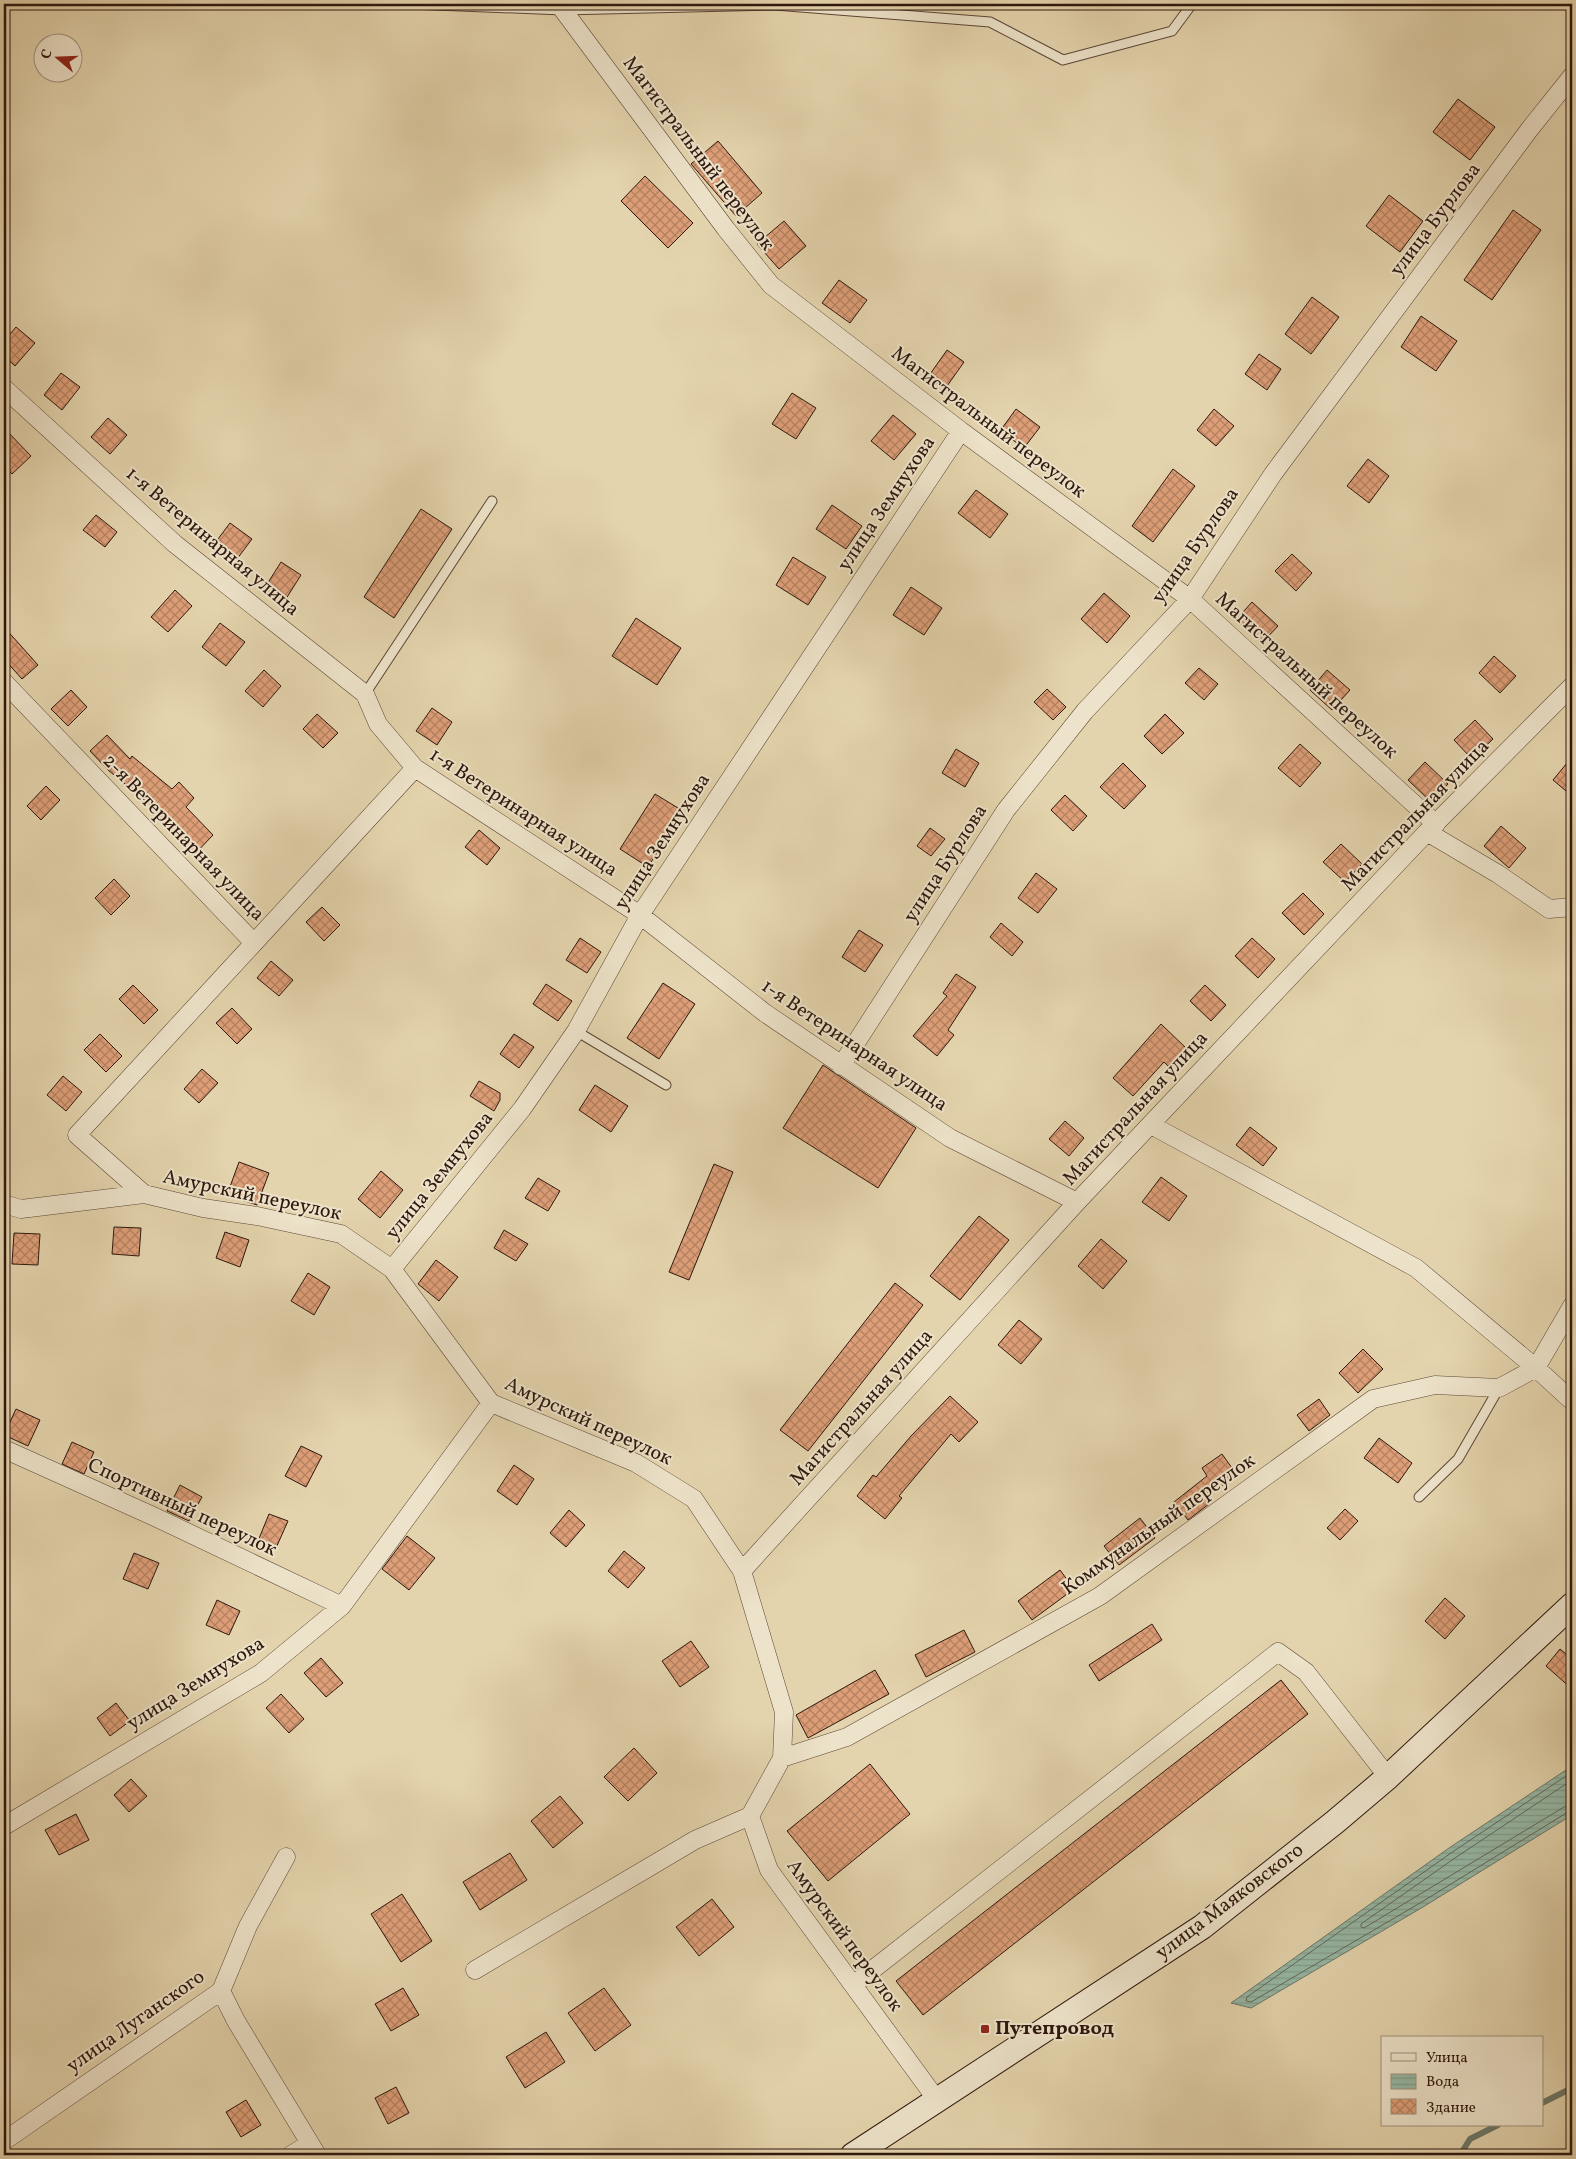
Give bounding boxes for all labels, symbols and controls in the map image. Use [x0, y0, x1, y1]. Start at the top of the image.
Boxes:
north arrow [32, 32, 82, 82]
text: С [37, 47, 58, 62]
street label: Магистральный переулок [615, 51, 781, 257]
street label: улица Бурлова [1384, 157, 1488, 283]
street label: Магистральный переулок [885, 340, 1091, 506]
street label: улица Земнухова [831, 431, 943, 577]
street label: 1-я Ветеринарная улица [119, 461, 305, 623]
street label: улица Бурлова [1146, 482, 1246, 610]
street label: Магистральный переулок [1208, 586, 1404, 766]
street label: Магистральная улица [1336, 734, 1496, 898]
street label: 1-я Ветеринарная улица [423, 741, 623, 885]
street label: 2-я Ветеринарная улица [95, 748, 271, 928]
street label: улица Земнухова [608, 768, 718, 916]
street label: улица Бурлова [897, 799, 995, 929]
street label: 1-я Ветеринарная улица [755, 973, 953, 1119]
street label: Магистральная улица [1057, 1025, 1215, 1193]
street label: улица Земнухова [379, 1106, 501, 1246]
street label: Амурский переулок [160, 1163, 344, 1229]
street label: Магистральная улица [784, 1323, 940, 1493]
street label: Амурский переулок [500, 1371, 677, 1473]
street label: Коммунальный переулок [1057, 1447, 1262, 1603]
street label: Спортивный переулок [83, 1452, 281, 1564]
street label: улица Земнухова [122, 1630, 270, 1738]
street label: улица Маяковского [1150, 1837, 1310, 1967]
street label: Амурский переулок [779, 1854, 909, 2018]
street label: улица Луганского [61, 1964, 211, 2080]
place label: Путепровод [995, 2015, 1114, 2043]
marker: Путепровод [979, 2023, 991, 2035]
legend [1381, 2036, 1544, 2126]
text: Улица [1426, 2048, 1468, 2069]
text: Вода [1426, 2072, 1459, 2093]
text: Здание [1426, 2098, 1476, 2119]

